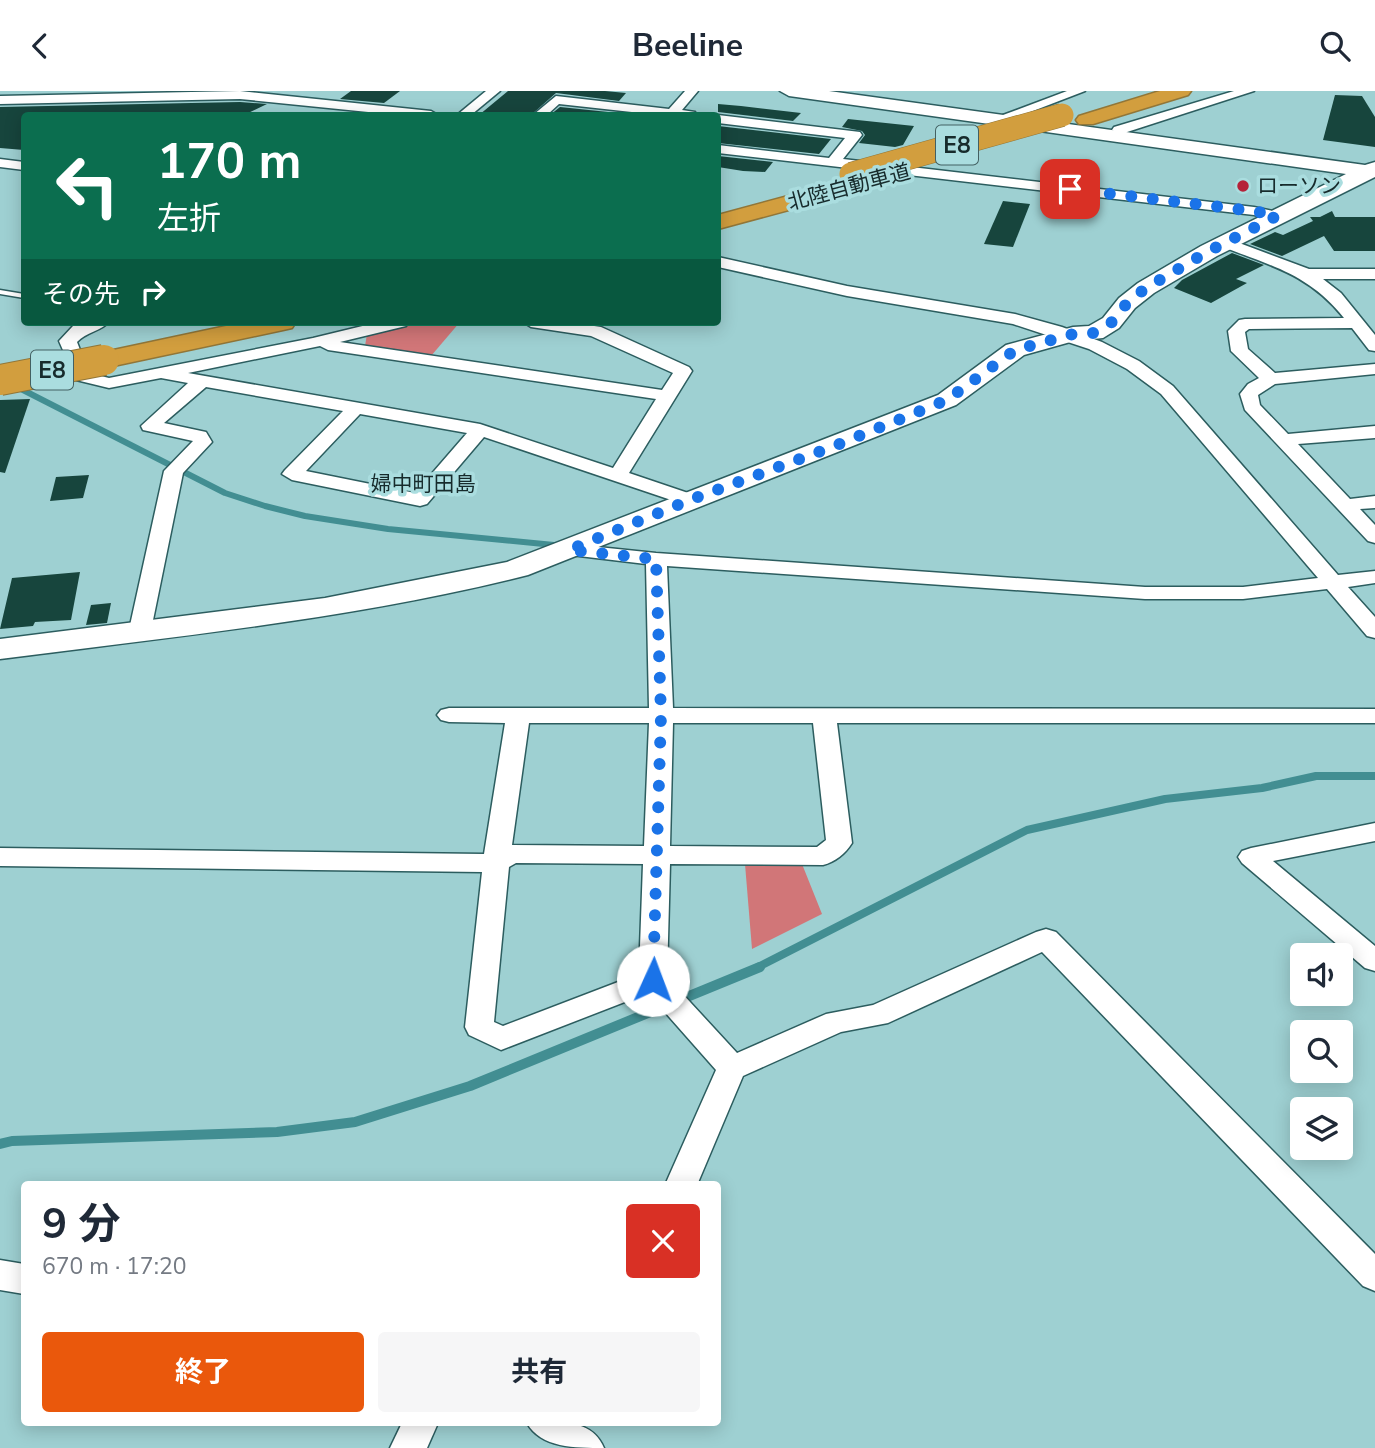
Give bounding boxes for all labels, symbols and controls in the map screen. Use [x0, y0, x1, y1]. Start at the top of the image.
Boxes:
text: Beeline [632, 24, 743, 67]
icon: back [21, 27, 59, 65]
icon: search [1316, 27, 1354, 65]
road number: E8 [936, 125, 978, 165]
text: 170 m [157, 128, 301, 195]
icon: left [42, 140, 133, 231]
street label: 北陸自動車道 [785, 157, 913, 217]
pin [1040, 159, 1100, 219]
icon: arrive [1051, 170, 1089, 208]
place label: ローソン [1257, 172, 1341, 200]
marker: ローソン [1235, 178, 1251, 194]
text: 左折 [157, 197, 221, 240]
icon: right [134, 273, 172, 311]
text: その先 [42, 277, 120, 312]
road number: E8 [31, 351, 73, 389]
district label: 婦中町田島 [371, 470, 476, 498]
position arrow [616, 943, 690, 1017]
map controls [1290, 943, 1353, 1160]
button: sound [1290, 943, 1353, 1006]
button: search [1290, 1020, 1353, 1083]
button: layers [1290, 1097, 1353, 1160]
text: 9 分 [42, 1196, 121, 1253]
button: close [626, 1204, 700, 1278]
text: 670 m · 17:20 [42, 1251, 187, 1282]
button: 終了 [42, 1332, 364, 1412]
button: 共有 [378, 1332, 700, 1412]

